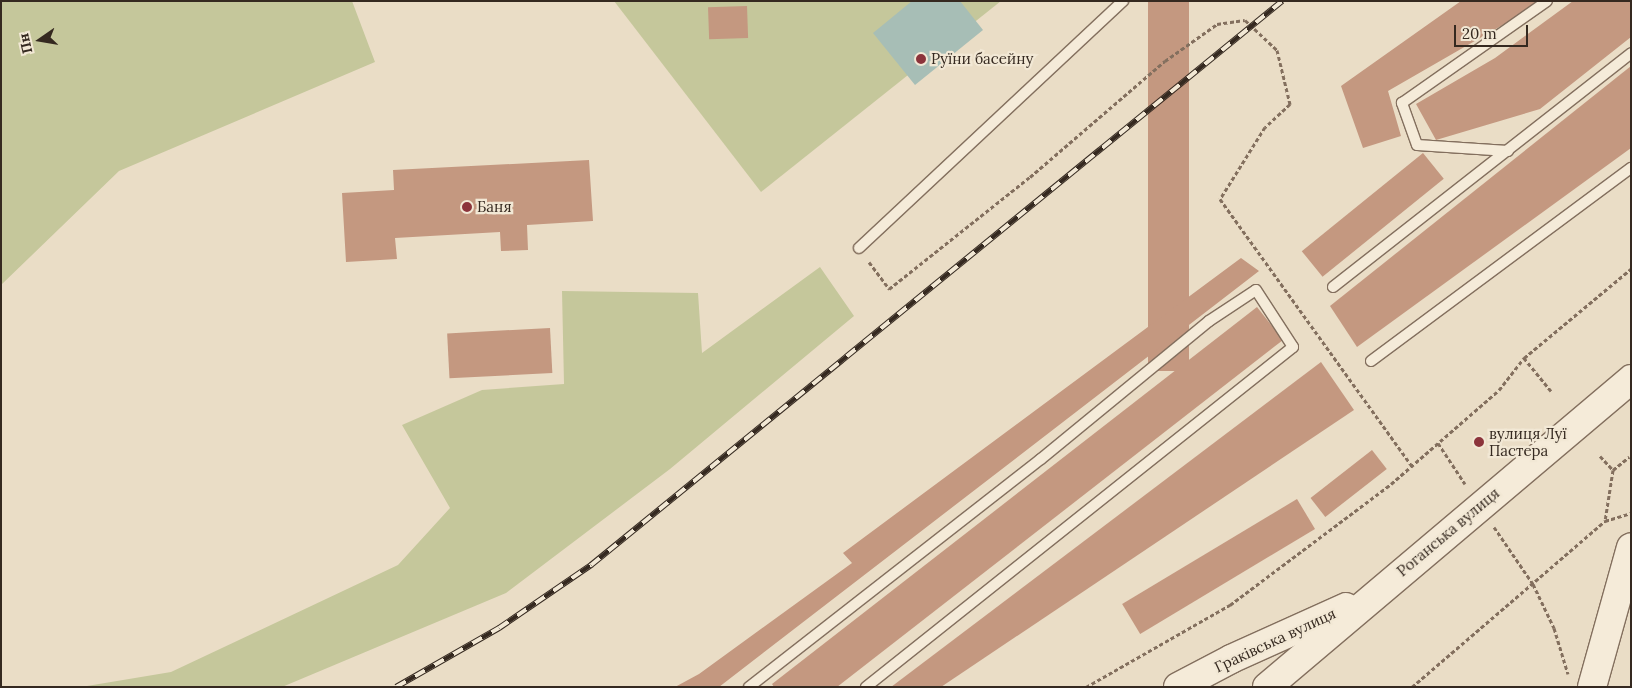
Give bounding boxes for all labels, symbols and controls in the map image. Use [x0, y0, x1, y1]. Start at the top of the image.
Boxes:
north arrow [15, 15, 65, 65]
scale bar [1457, 15, 1531, 47]
text: 20 m [1462, 24, 1497, 43]
text: Пн [14, 31, 36, 55]
place label: Руїни басейну [931, 50, 1033, 68]
marker: Руїни басейну [915, 53, 927, 65]
place label: Баня [477, 198, 512, 216]
marker: Баня [461, 201, 473, 213]
place label: вулиця Луї Пастера [1489, 424, 1567, 459]
marker: вулиця Луї Пастера [1473, 436, 1485, 448]
street label: Роганська вулиця [1393, 484, 1503, 580]
street label: Граківська вулиця [1212, 604, 1338, 676]

